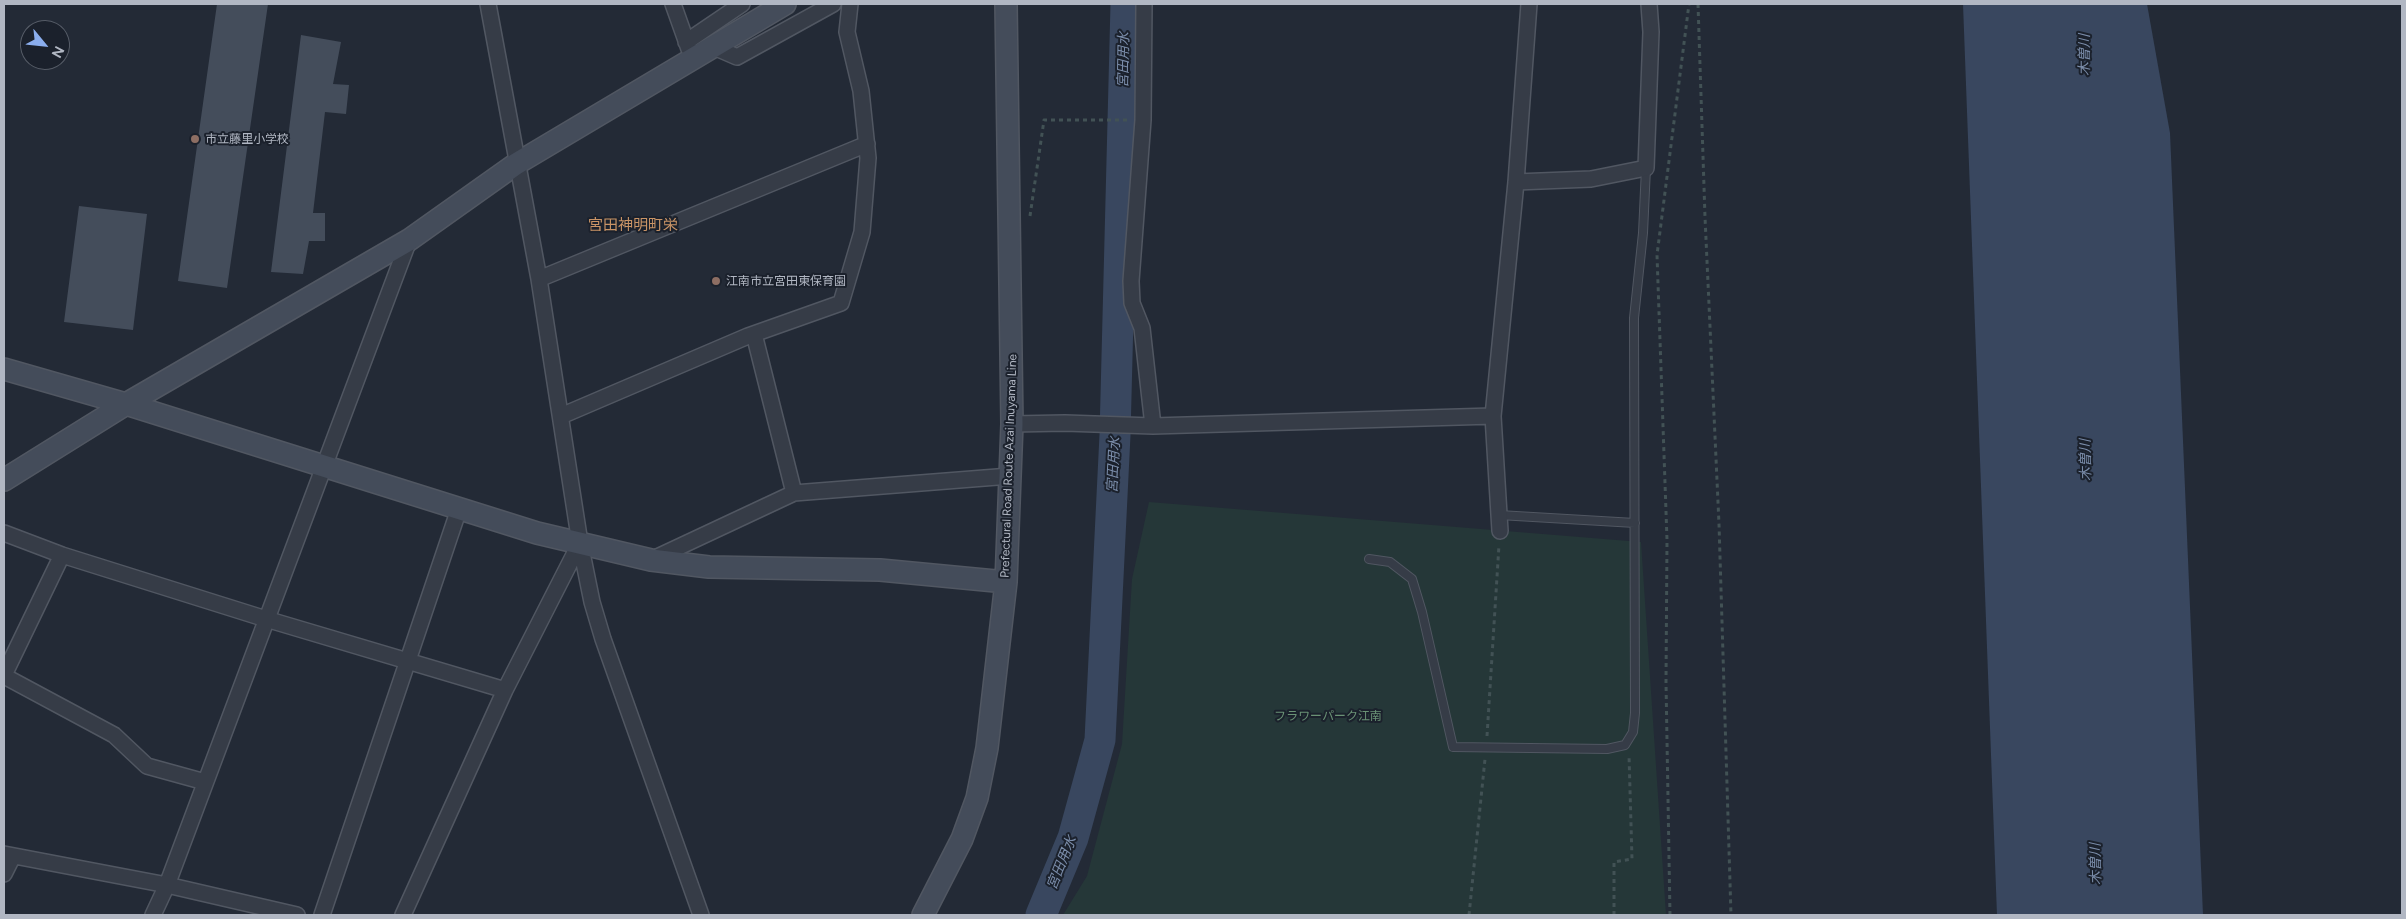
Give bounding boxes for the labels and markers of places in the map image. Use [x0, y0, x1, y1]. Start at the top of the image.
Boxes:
place label: 市立藤里小学校 [205, 132, 289, 146]
marker: 市立藤里小学校 [189, 133, 201, 145]
place label: 江南市立宮田東保育園 [726, 274, 846, 288]
marker: 江南市立宮田東保育園 [710, 275, 722, 287]

